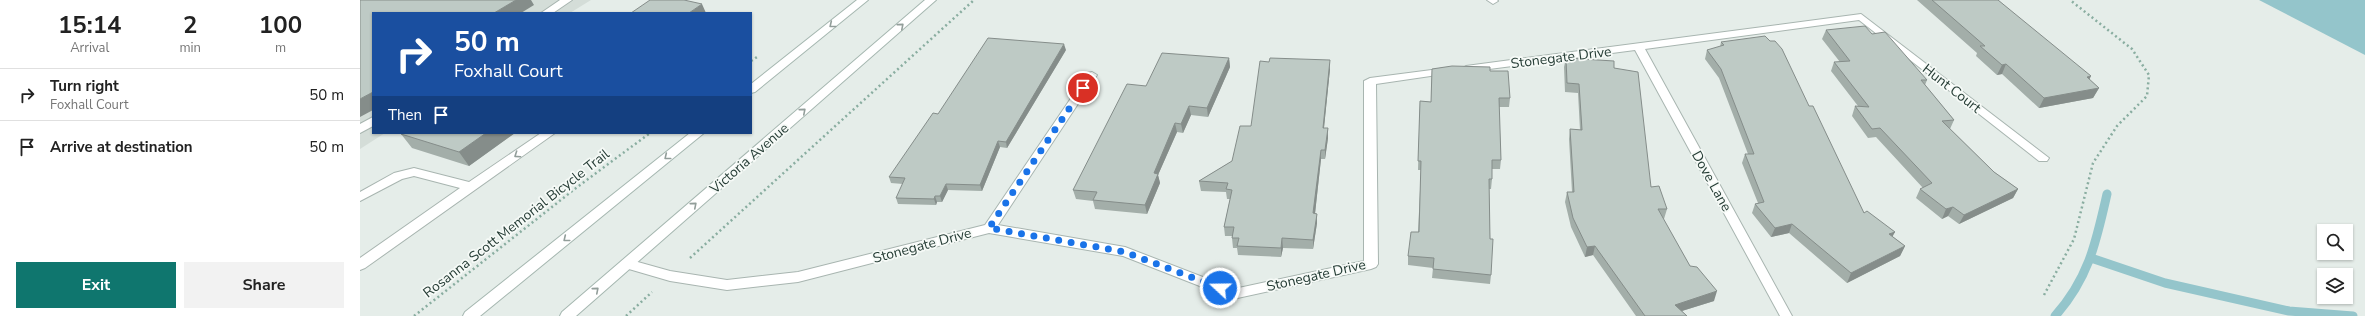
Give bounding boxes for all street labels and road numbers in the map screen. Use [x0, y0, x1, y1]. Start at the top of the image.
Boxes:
street label: Stonegate Drive [1510, 42, 1612, 73]
street label: Hunt Court [1918, 59, 1985, 117]
street label: Victoria Avenue [705, 119, 793, 199]
street label: Rosanna Scott Memorial Bicycle Trail [419, 144, 614, 302]
street label: Dove Lane [1687, 147, 1736, 215]
street label: Stonegate Drive [871, 223, 974, 268]
street label: Stonegate Drive [1265, 255, 1368, 296]

